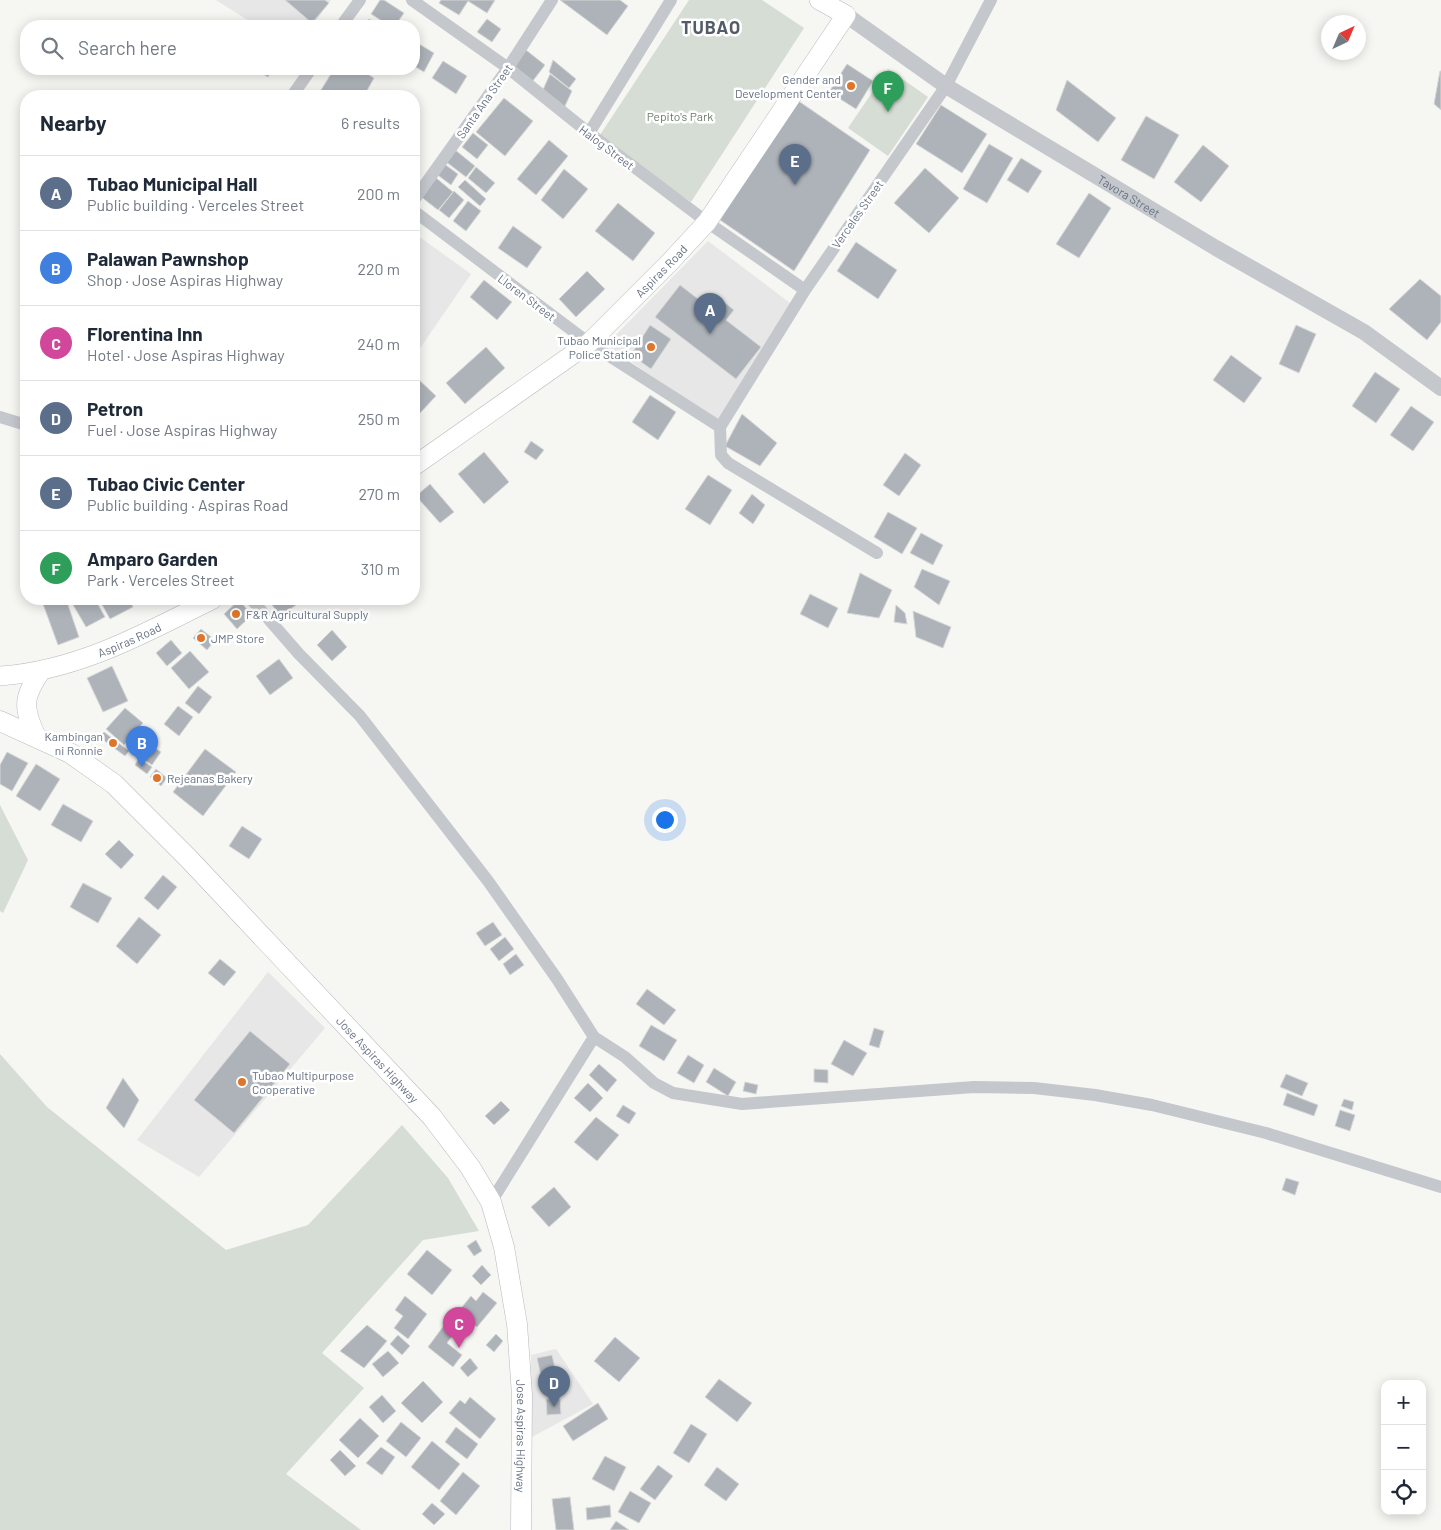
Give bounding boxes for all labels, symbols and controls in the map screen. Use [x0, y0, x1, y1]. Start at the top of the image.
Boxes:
north arrow [1321, 15, 1366, 60]
district label: TUBAO [681, 16, 741, 38]
search box [20, 20, 420, 75]
icon: search [38, 34, 66, 62]
text: Search here [78, 36, 177, 59]
street label: Santa Ana Street [453, 61, 515, 141]
pin: F [872, 71, 904, 112]
place label: Gender and Development Center [735, 72, 842, 100]
marker: Gender and Development Center [845, 80, 857, 92]
park label: Pepito's Park [647, 109, 713, 123]
text: Nearby [40, 110, 106, 135]
text: 6 results [341, 113, 400, 132]
street label: Halog Street [577, 122, 637, 172]
pin: E [779, 144, 811, 185]
text: Tubao Municipal Hall [87, 172, 257, 195]
street label: Tavora Street [1095, 172, 1163, 220]
street label: Verceles Street [828, 177, 886, 251]
text: A [51, 184, 61, 203]
text: 200 m [357, 184, 400, 203]
text: Public building · Verceles Street [87, 195, 304, 214]
street label: Aspiras Road [632, 241, 690, 300]
text: Palawan Pawnshop [87, 247, 249, 270]
text: B [51, 259, 61, 278]
text: 220 m [357, 259, 400, 278]
text: Shop · Jose Aspiras Highway [87, 270, 283, 289]
street label: Lloren Street [495, 271, 559, 323]
pin: A [694, 293, 726, 334]
text: Florentina Inn [87, 322, 203, 345]
place label: Tubao Municipal Police Station [557, 333, 641, 361]
text: C [51, 334, 61, 353]
text: 240 m [357, 334, 400, 353]
marker: Tubao Municipal Police Station [645, 341, 657, 353]
text: Hotel · Jose Aspiras Highway [87, 345, 285, 364]
text: Petron [87, 397, 143, 420]
text: D [51, 409, 61, 428]
text: 250 m [358, 409, 400, 428]
text: Fuel · Jose Aspiras Highway [87, 420, 277, 439]
text: Tubao Civic Center [87, 472, 245, 495]
text: E [51, 484, 61, 503]
text: 270 m [358, 484, 400, 503]
text: Public building · Aspiras Road [87, 495, 288, 514]
text: Amparo Garden [87, 547, 218, 570]
text: F [52, 559, 60, 578]
text: 310 m [361, 559, 400, 578]
text: Park · Verceles Street [87, 570, 235, 589]
place label: F&R Agricultural Supply [246, 607, 369, 621]
marker: F&R Agricultural Supply [230, 608, 242, 620]
street label: Aspiras Road [95, 619, 163, 660]
place label: JMP Store [211, 631, 264, 645]
marker: JMP Store [195, 632, 207, 644]
pin: B [126, 726, 158, 767]
place label: Kambingan ni Ronnie [45, 729, 103, 757]
marker: Kambingan ni Ronnie [107, 737, 119, 749]
place label: Rejeanas Bakery [167, 771, 253, 785]
marker: Rejeanas Bakery [151, 772, 163, 784]
your location [652, 807, 678, 833]
street label: Jose Aspiras Highway [334, 1013, 422, 1106]
place label: Tubao Multipurpose Cooperative [252, 1068, 354, 1096]
marker: Tubao Multipurpose Cooperative [236, 1076, 248, 1088]
pin: C [443, 1307, 475, 1348]
pin: D [538, 1366, 570, 1407]
street label: Jose Aspiras Highway [514, 1379, 529, 1493]
map controls [1381, 1380, 1426, 1515]
button: + [1381, 1380, 1426, 1425]
button: − [1381, 1425, 1426, 1470]
button: locate [1381, 1470, 1426, 1515]

